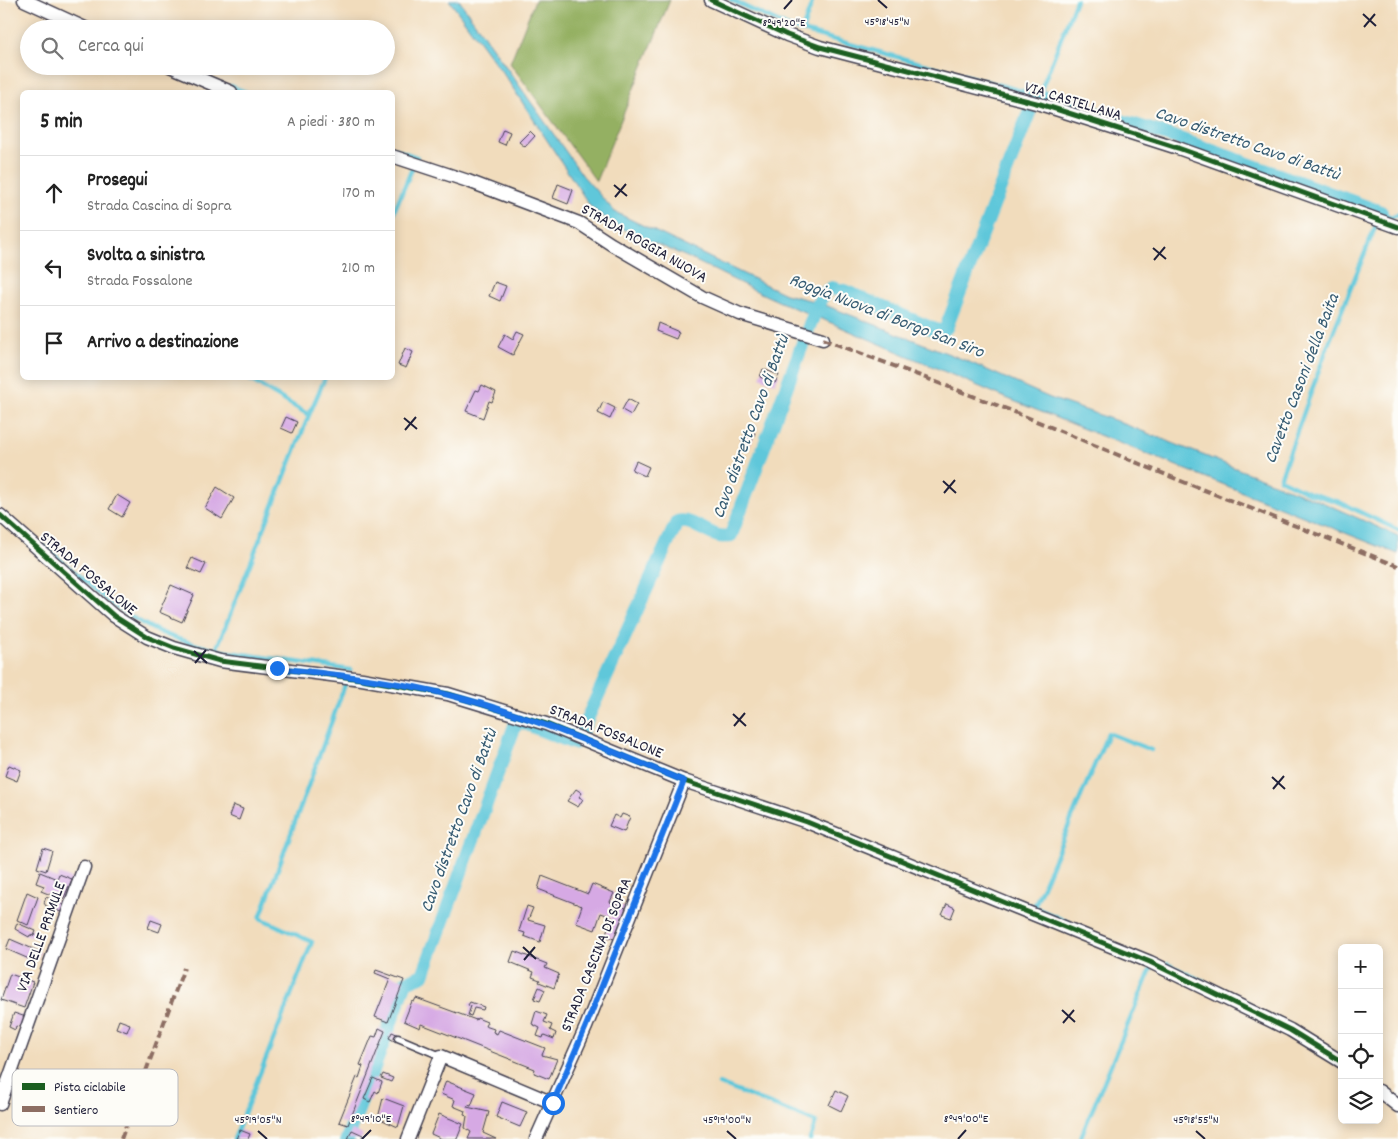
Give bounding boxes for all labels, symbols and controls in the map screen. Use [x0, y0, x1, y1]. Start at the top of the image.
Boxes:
text: 45°18'45"N [865, 14, 910, 31]
text: 8°49'20"E [762, 15, 806, 32]
search box [20, 20, 395, 75]
icon: search [38, 34, 66, 62]
text: Cerca qui [78, 34, 144, 61]
street label: VIA CASTELLANA [1021, 76, 1125, 128]
water label: Cavo distretto Cavo di Battù [1151, 102, 1344, 189]
text: 5 min [40, 108, 83, 138]
text: A piedi · 380 m [287, 111, 375, 134]
text: Prosegui [87, 168, 147, 195]
icon: ahead [40, 179, 68, 207]
text: 170 m [342, 182, 375, 205]
text: Strada Cascina di Sopra [87, 195, 231, 218]
street label: STRADA ROGGIA NUOVA [577, 198, 712, 290]
text: Svolta a sinistra [87, 243, 205, 270]
icon: left [40, 254, 68, 282]
text: 210 m [341, 257, 375, 280]
water label: Roggia Nuova di Borgo San Siro [785, 268, 988, 366]
text: Strada Fossalone [87, 270, 193, 293]
water label: Cavetto Casoni della Baita [1259, 289, 1347, 467]
icon: arrive [40, 329, 68, 357]
text: Arrivo a destinazione [87, 330, 239, 357]
water label: Cavo distretto Cavo di Battù [707, 331, 797, 522]
street label: STRADA FOSSALONE [34, 526, 142, 622]
route end [266, 657, 289, 680]
street label: STRADA FOSSALONE [546, 699, 667, 766]
water label: Cavo distretto Cavo di Battù [415, 725, 505, 916]
street label: STRADA CASCINA DI SOPRA [556, 874, 639, 1036]
street label: VIA DELLE PRIMULE [11, 878, 73, 995]
map controls [1338, 944, 1383, 1124]
button: + [1338, 944, 1383, 989]
button: − [1338, 989, 1383, 1034]
button: locate [1338, 1034, 1383, 1079]
legend [12, 1069, 178, 1126]
text: Pista ciclabile [54, 1078, 126, 1098]
button: layers [1338, 1079, 1383, 1124]
route start [542, 1092, 565, 1115]
text: Sentiero [54, 1101, 98, 1121]
text: 8°49'10"E [351, 1111, 392, 1128]
text: 8°49'00"E [944, 1111, 989, 1128]
text: 45°19'05"N [234, 1112, 282, 1129]
text: 45°19'00"N [703, 1112, 751, 1129]
text: 45°18'55"N [1173, 1112, 1219, 1129]

